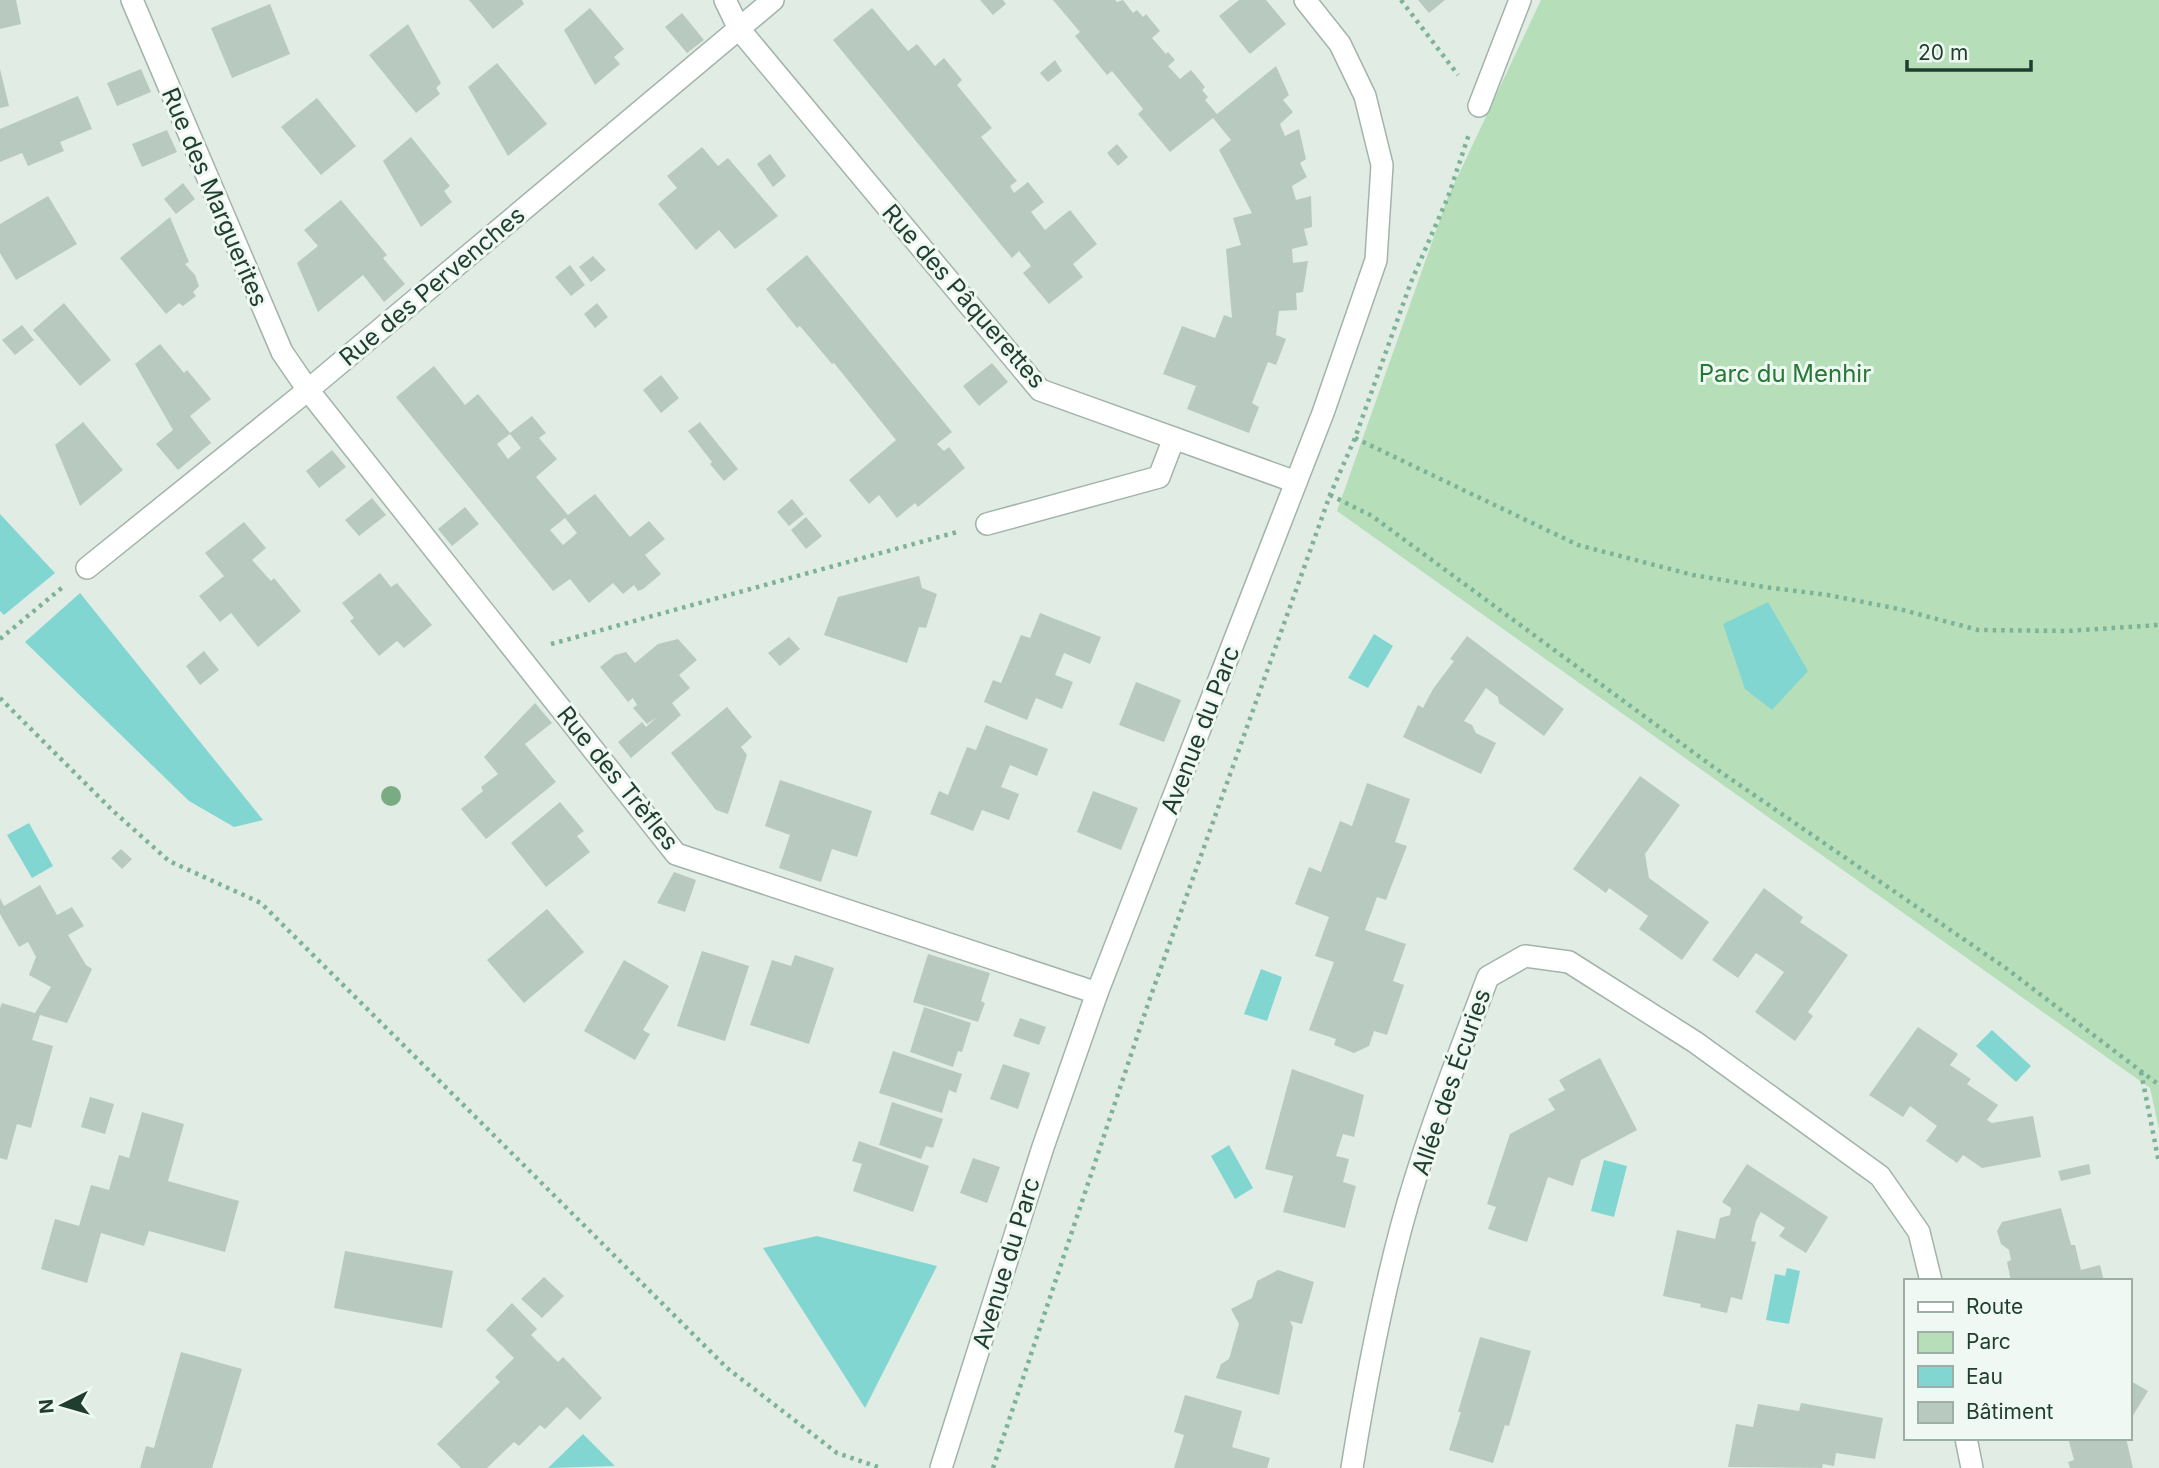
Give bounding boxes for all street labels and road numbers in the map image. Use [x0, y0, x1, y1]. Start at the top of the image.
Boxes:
street label: Rue des Marguerites [156, 83, 274, 311]
street label: Rue des Pâquerettes [876, 198, 1052, 394]
street label: Rue des Pervenches [333, 200, 531, 372]
street label: Avenue du Parc [1155, 642, 1245, 818]
street label: Rue des Trèfles [551, 700, 685, 856]
street label: Allée des Écuries [1405, 985, 1496, 1179]
street label: Avenue du Parc [966, 1174, 1046, 1352]

